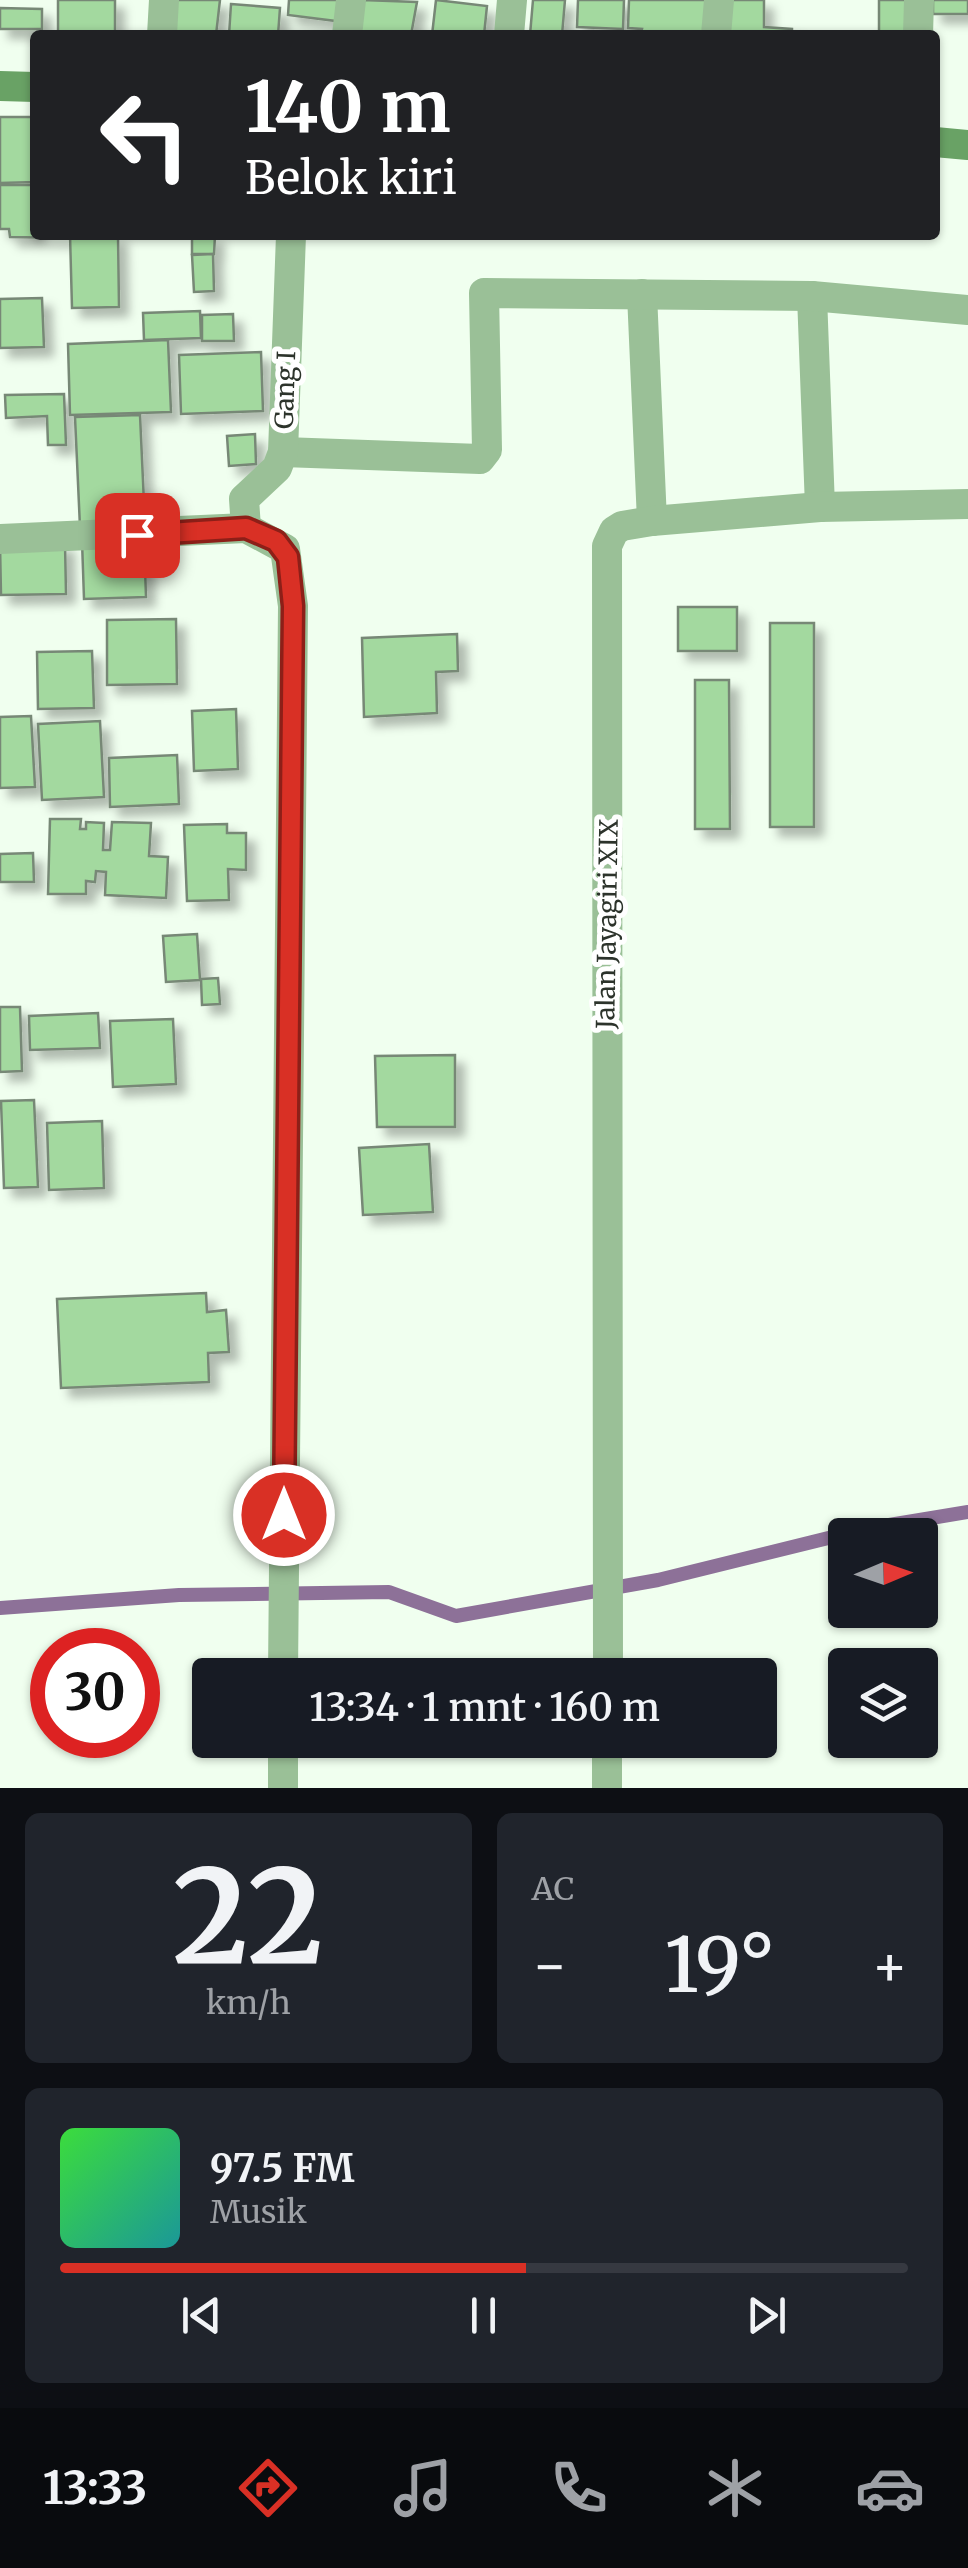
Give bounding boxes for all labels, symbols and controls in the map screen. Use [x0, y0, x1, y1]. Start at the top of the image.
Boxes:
text: 140 m [245, 63, 451, 151]
icon: left [80, 70, 210, 200]
text: Belok kiri [245, 150, 457, 206]
street label: Gang I [268, 350, 302, 430]
pin [95, 493, 180, 578]
icon: arrive [110, 508, 165, 563]
street label: Jalan Jayagiri XIX [589, 819, 625, 1030]
position arrow [232, 1463, 336, 1567]
north arrow [828, 1518, 938, 1628]
map controls [828, 1518, 938, 1758]
speed limit sign: 30 [30, 1628, 160, 1758]
button: layers [828, 1648, 938, 1758]
text: 13:34 · 1 mnt · 160 m [309, 1684, 660, 1731]
text: 22 [173, 1836, 324, 1999]
text: AC [532, 1869, 575, 1909]
text: 19° [665, 1918, 775, 2012]
text: − [532, 1931, 568, 2000]
text: + [871, 1931, 908, 2000]
text: km/h [206, 1983, 291, 2023]
text: 97.5 FM [210, 2145, 354, 2192]
text: Musik [210, 2192, 307, 2232]
icon: previous [174, 2288, 229, 2343]
icon: pause [456, 2288, 511, 2343]
icon: next [739, 2288, 794, 2343]
icon: directions [233, 2453, 303, 2523]
icon: music [388, 2453, 458, 2523]
icon: phone [544, 2453, 614, 2523]
icon: climate [700, 2453, 770, 2523]
icon: car [855, 2453, 925, 2523]
text: 13:33 [43, 2460, 147, 2516]

